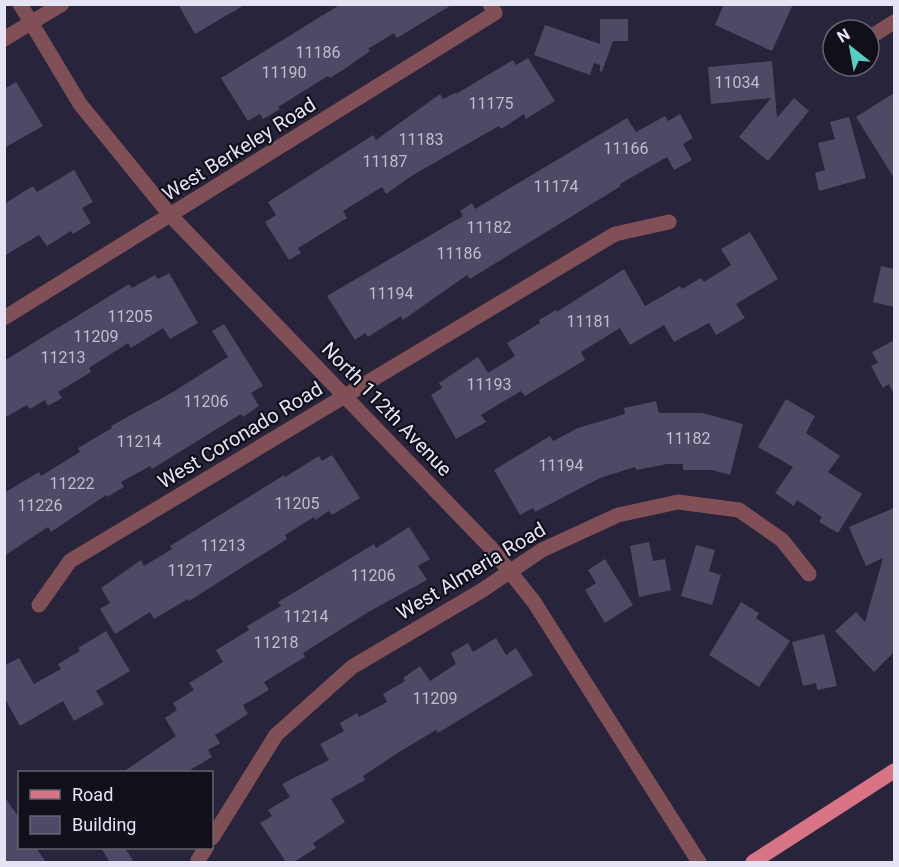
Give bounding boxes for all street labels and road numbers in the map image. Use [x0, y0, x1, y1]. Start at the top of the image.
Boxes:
street label: West Berkeley Road [158, 92, 320, 206]
street label: North 112th Avenue [317, 337, 457, 481]
street label: West Coronado Road [153, 376, 327, 494]
street label: West Almeria Road [392, 517, 550, 625]

